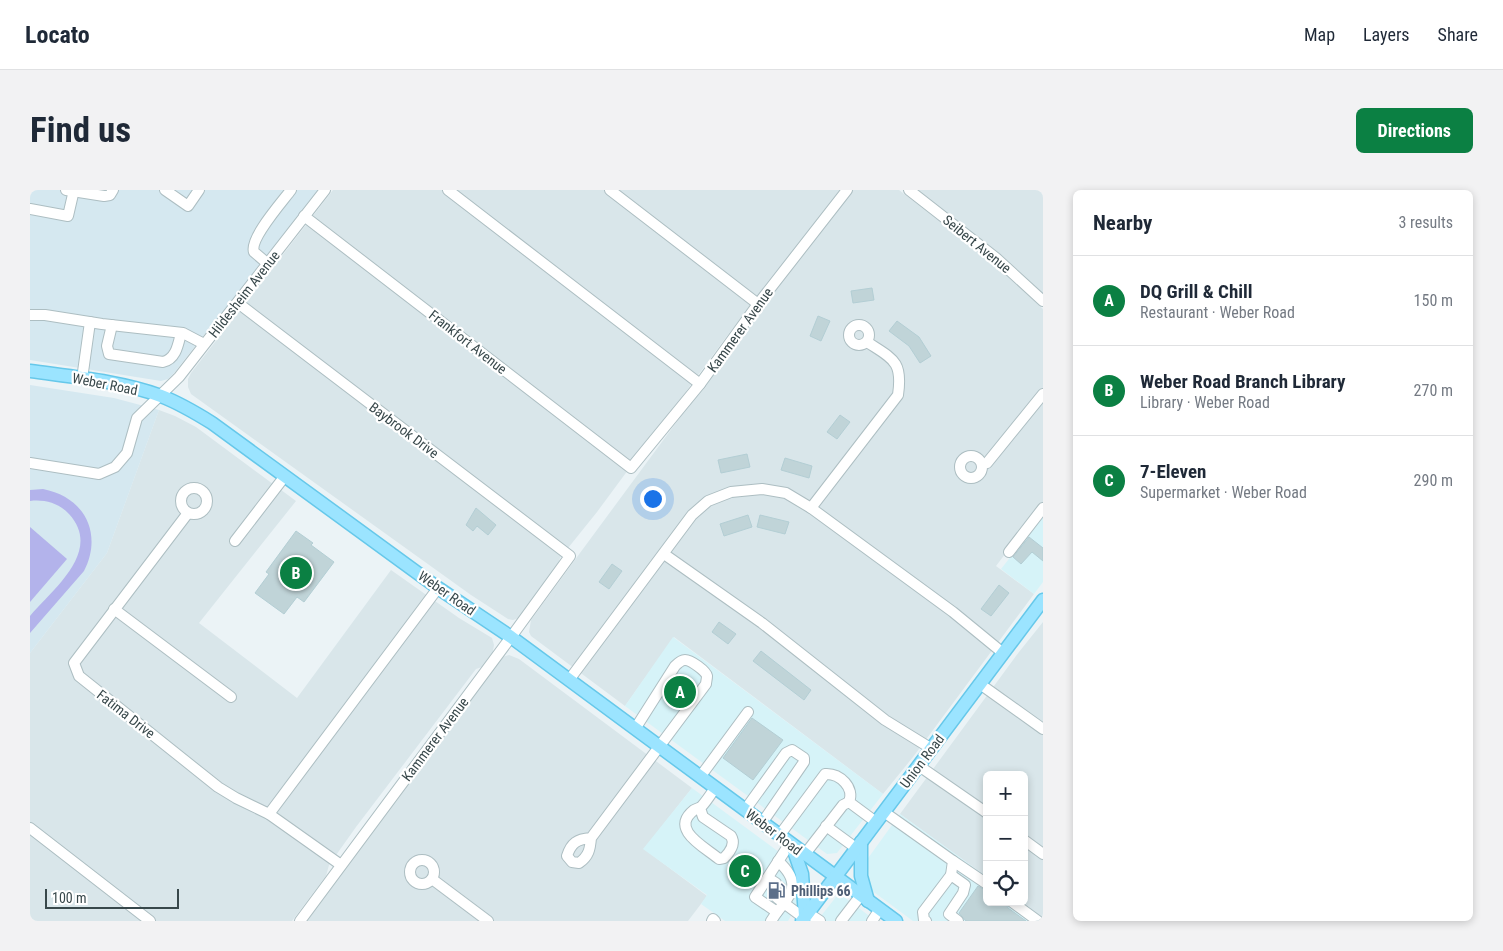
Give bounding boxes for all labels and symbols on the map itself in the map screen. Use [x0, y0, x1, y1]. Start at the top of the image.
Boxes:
street label: Seibert Avenue [940, 212, 1015, 277]
street label: Hildesheim Avenue [205, 247, 283, 341]
street label: Kammerer Avenue [704, 284, 776, 375]
street label: Frankfort Avenue [426, 307, 510, 378]
street label: Weber Road [71, 370, 139, 398]
street label: Baybrook Drive [366, 399, 442, 462]
your location [640, 486, 666, 512]
pin: B [280, 554, 312, 592]
street label: Weber Road [415, 567, 479, 619]
pin: A [664, 673, 696, 711]
street label: Fatima Drive [94, 686, 158, 742]
street label: Kammerer Avenue [398, 694, 472, 784]
street label: Union Road [897, 731, 947, 791]
street label: Weber Road [743, 806, 805, 858]
pin: C [729, 852, 761, 890]
fuel station icon: Phillips 66 [767, 881, 787, 901]
place label: Phillips 66 [791, 883, 851, 899]
scale bar [45, 886, 179, 909]

